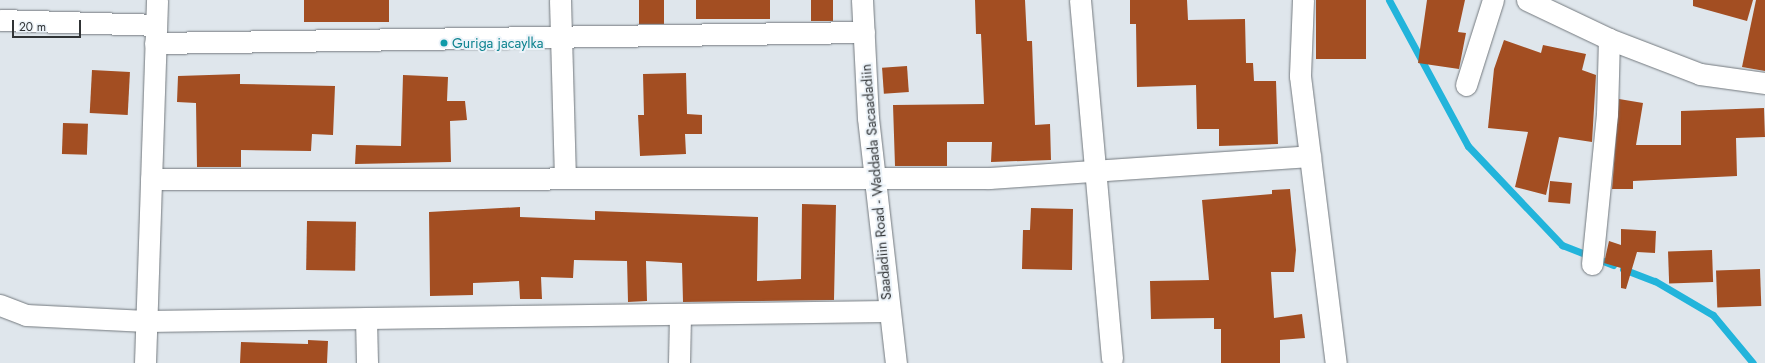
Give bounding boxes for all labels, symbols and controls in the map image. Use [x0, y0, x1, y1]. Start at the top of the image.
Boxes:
scale bar [14, 12, 83, 38]
text: 20 m [19, 18, 46, 36]
place label: Guriga jacaylka [452, 35, 543, 51]
marker: Guriga jacaylka [439, 38, 449, 48]
street label: Saadadiin Road - Waddada Sacaadadiin [857, 63, 895, 301]

